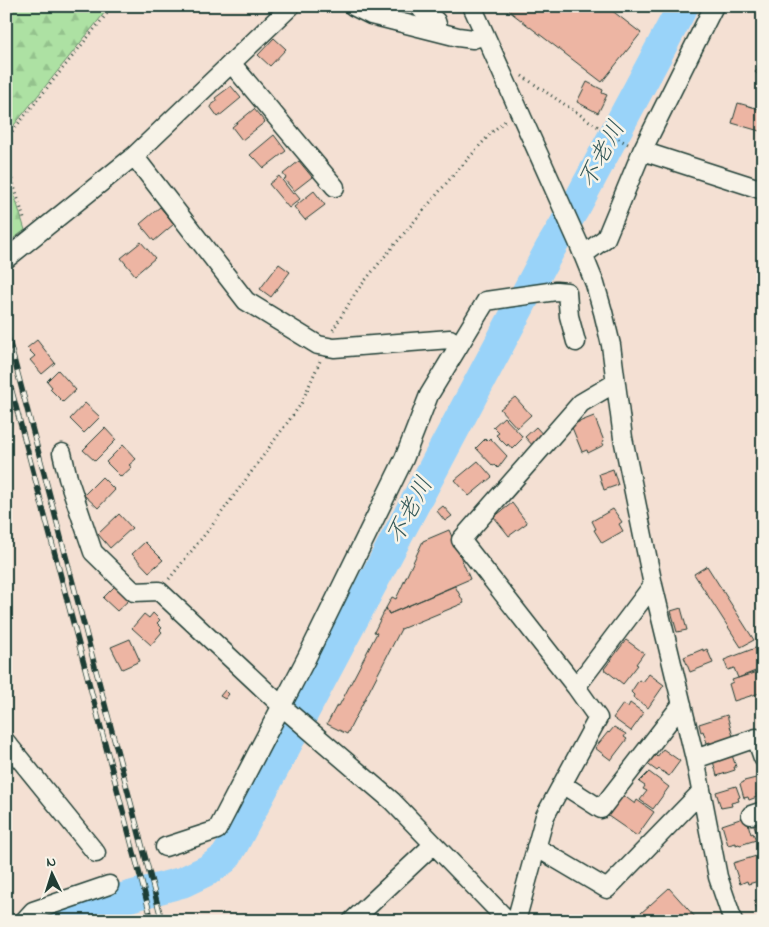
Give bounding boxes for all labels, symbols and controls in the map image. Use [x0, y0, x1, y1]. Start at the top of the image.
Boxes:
water label: 不老川 [571, 115, 635, 195]
water label: 不老川 [379, 471, 443, 551]
north arrow [28, 850, 78, 900]
text: N [46, 852, 57, 873]

